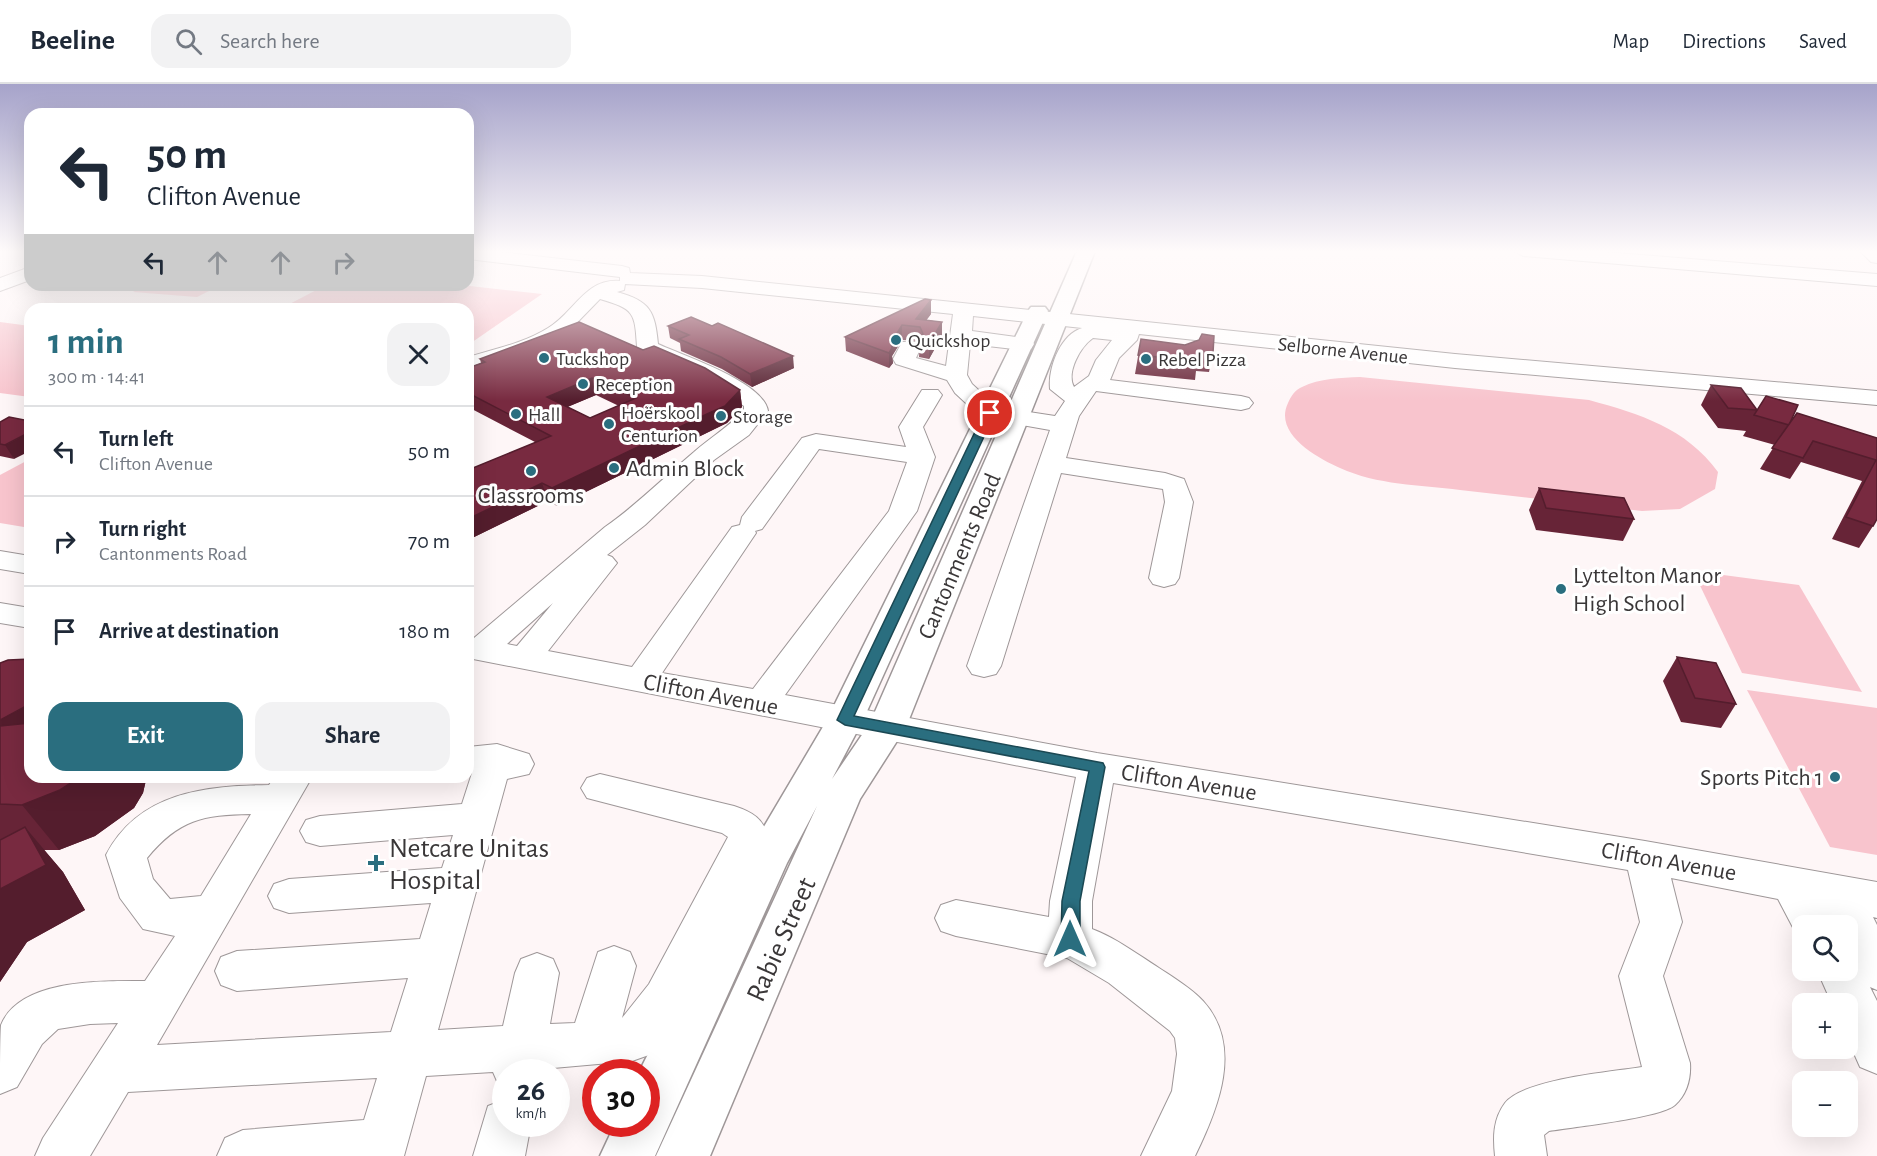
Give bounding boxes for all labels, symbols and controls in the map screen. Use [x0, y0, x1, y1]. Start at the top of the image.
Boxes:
search box [151, 14, 571, 68]
icon: search [172, 25, 205, 58]
text: Beeline [30, 27, 115, 55]
text: Search here [220, 30, 320, 52]
text: Map [1613, 31, 1649, 52]
text: Directions [1682, 31, 1766, 52]
text: Saved [1799, 31, 1847, 52]
icon: left [48, 132, 126, 210]
text: 50 m [147, 134, 227, 176]
text: Clifton Avenue [147, 183, 301, 210]
icon: left [138, 246, 171, 279]
icon: ahead [201, 246, 234, 279]
icon: ahead [264, 246, 297, 279]
icon: right [327, 246, 360, 279]
button: close [387, 323, 450, 386]
text: 1 min [48, 324, 124, 360]
place label: Quickshop [908, 331, 990, 351]
marker: Quickshop [889, 333, 903, 347]
street label: Selborne Avenue [1277, 334, 1409, 368]
place label: Tuckshop [556, 349, 629, 369]
place label: Rebel Pizza [1158, 350, 1246, 370]
marker: Tuckshop [537, 351, 551, 365]
marker: Rebel Pizza [1139, 352, 1153, 366]
text: 300 m · 14:41 [48, 367, 145, 387]
place label: Reception [595, 375, 673, 395]
marker: Reception [576, 377, 590, 391]
pin [964, 387, 1015, 438]
icon: arrive [973, 396, 1006, 429]
place label: Hoërskool Centurion [621, 403, 701, 446]
place label: Hall [528, 405, 560, 425]
marker: Hall [509, 407, 523, 421]
place label: Storage [733, 407, 793, 427]
marker: Storage [714, 409, 728, 423]
marker: Hoërskool Centurion [602, 417, 616, 431]
text: Turn left [99, 428, 173, 450]
icon: left [48, 435, 81, 468]
text: 50 m [408, 440, 450, 462]
text: Clifton Avenue [99, 454, 213, 474]
place label: Admin Block [626, 457, 744, 481]
marker: Admin Block [607, 461, 621, 475]
marker: Classrooms [524, 464, 538, 478]
street label: Cantonments Road [914, 470, 1006, 643]
place label: Classrooms [478, 484, 584, 508]
text: Turn right [99, 518, 186, 540]
icon: right [48, 525, 81, 558]
text: 70 m [408, 530, 450, 552]
text: Cantonments Road [99, 544, 247, 564]
place label: Lyttelton Manor High School [1573, 564, 1721, 616]
marker: Lyttelton Manor High School [1554, 582, 1568, 596]
icon: arrive [48, 615, 81, 648]
text: Arrive at destination [99, 620, 279, 642]
text: 180 m [399, 620, 450, 642]
street label: Clifton Avenue [641, 670, 780, 720]
button: Exit [48, 702, 243, 771]
button: Share [255, 702, 450, 771]
street label: Clifton Avenue [1119, 760, 1258, 806]
place label: Sports Pitch 1 [1700, 766, 1823, 790]
marker: Sports Pitch 1 [1828, 770, 1842, 784]
place label: Netcare Unitas Hospital [389, 835, 549, 895]
street label: Clifton Avenue [1599, 838, 1738, 886]
marker: Netcare Unitas Hospital [367, 854, 385, 872]
street label: Rabie Street [742, 874, 822, 1006]
position arrow [1038, 907, 1102, 971]
map controls [1792, 915, 1858, 1137]
button: search [1792, 915, 1858, 981]
button: + [1792, 993, 1858, 1059]
speed limit sign: 30 [582, 1059, 660, 1137]
button: − [1792, 1071, 1858, 1137]
text: 26 [517, 1076, 545, 1106]
text: km/h [516, 1106, 546, 1121]

